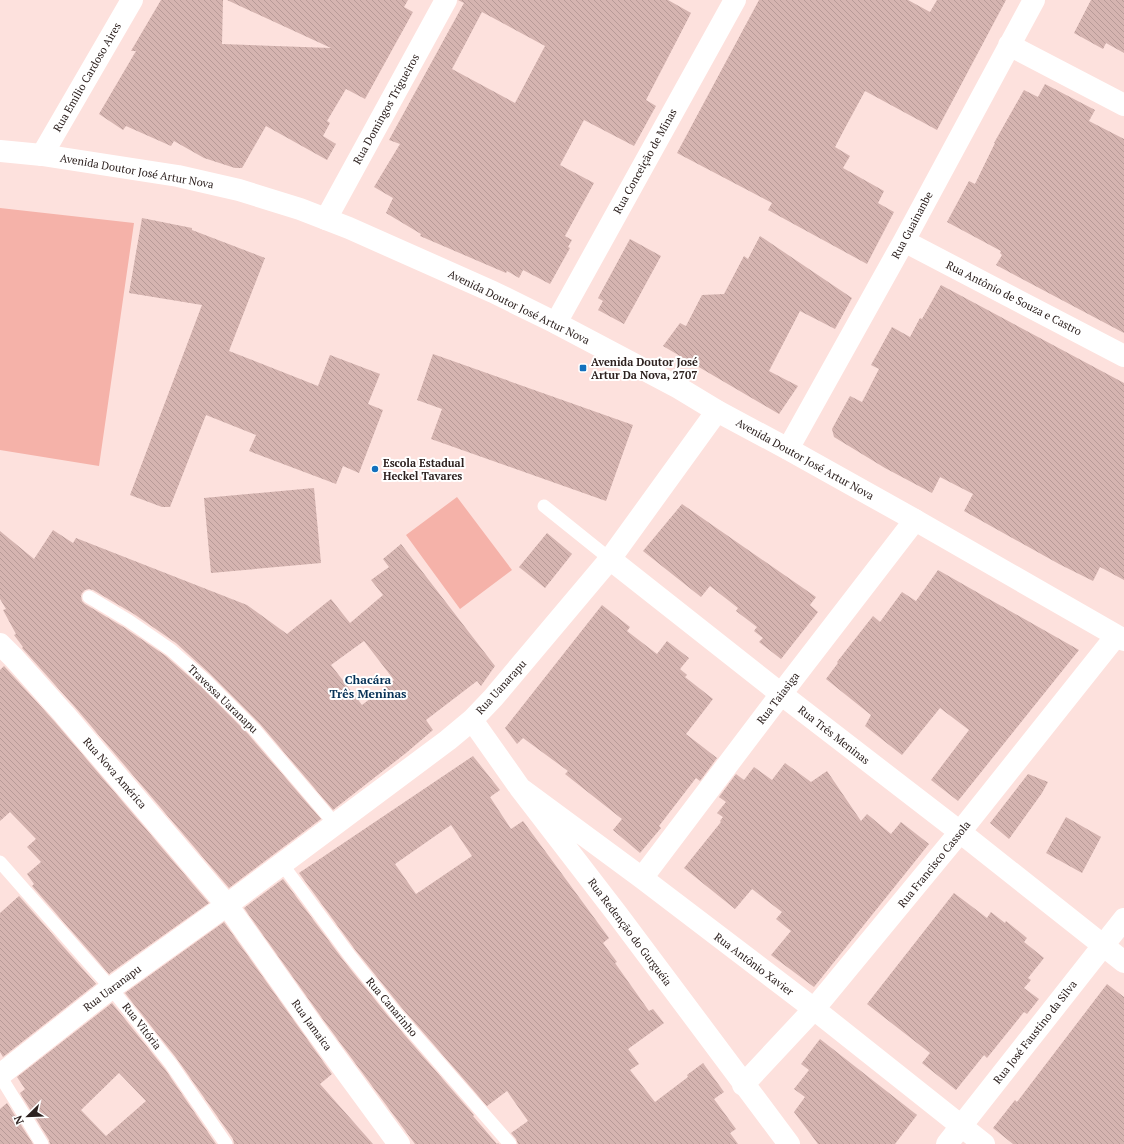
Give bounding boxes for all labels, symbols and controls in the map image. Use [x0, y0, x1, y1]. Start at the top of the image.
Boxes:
street label: Rua Emílio Cardoso Aires [50, 20, 124, 134]
street label: Rua Domingos Trigueiros [350, 51, 422, 167]
street label: Rua Conceição de Minas [610, 106, 680, 216]
street label: Avenida Doutor José Artur Nova [59, 151, 215, 191]
street label: Rua Guainanbe [888, 188, 936, 261]
street label: Rua Antônio de Souza e Castro [944, 258, 1084, 338]
street label: Avenida Doutor José Artur Nova [446, 267, 592, 348]
place label: Avenida Doutor José Artur Da Nova, 2707 [591, 355, 698, 382]
marker: Avenida Doutor José Artur Da Nova, 2707 [578, 363, 588, 373]
street label: Avenida Doutor José Artur Nova [733, 415, 877, 503]
place label: Escola Estadual Heckel Tavares [383, 456, 465, 483]
marker: Escola Estadual Heckel Tavares [370, 464, 380, 474]
street label: Rua Uanarapu [473, 656, 530, 717]
street label: Travessa Uaranapu [185, 662, 262, 737]
street label: Rua Taiasiga [754, 669, 802, 727]
district label: Chacára Três Meninas [329, 672, 407, 701]
street label: Rua Três Meninas [795, 703, 873, 767]
street label: Rua Nova América [80, 735, 150, 812]
street label: Rua Francisco Cassola [895, 817, 974, 910]
street label: Rua Redenção do Gurguéia [585, 875, 675, 989]
street label: Rua Antônio Xavier [712, 930, 797, 999]
street label: Rua Uaranapu [80, 961, 144, 1014]
street label: Rua Canarinho [363, 975, 421, 1039]
street label: Rua José Faustino da Silva [990, 977, 1080, 1087]
street label: Rua Jamaica [289, 997, 336, 1054]
street label: Rua Vitória [119, 1000, 165, 1052]
north arrow [8, 1096, 48, 1136]
text: N [10, 1113, 27, 1126]

